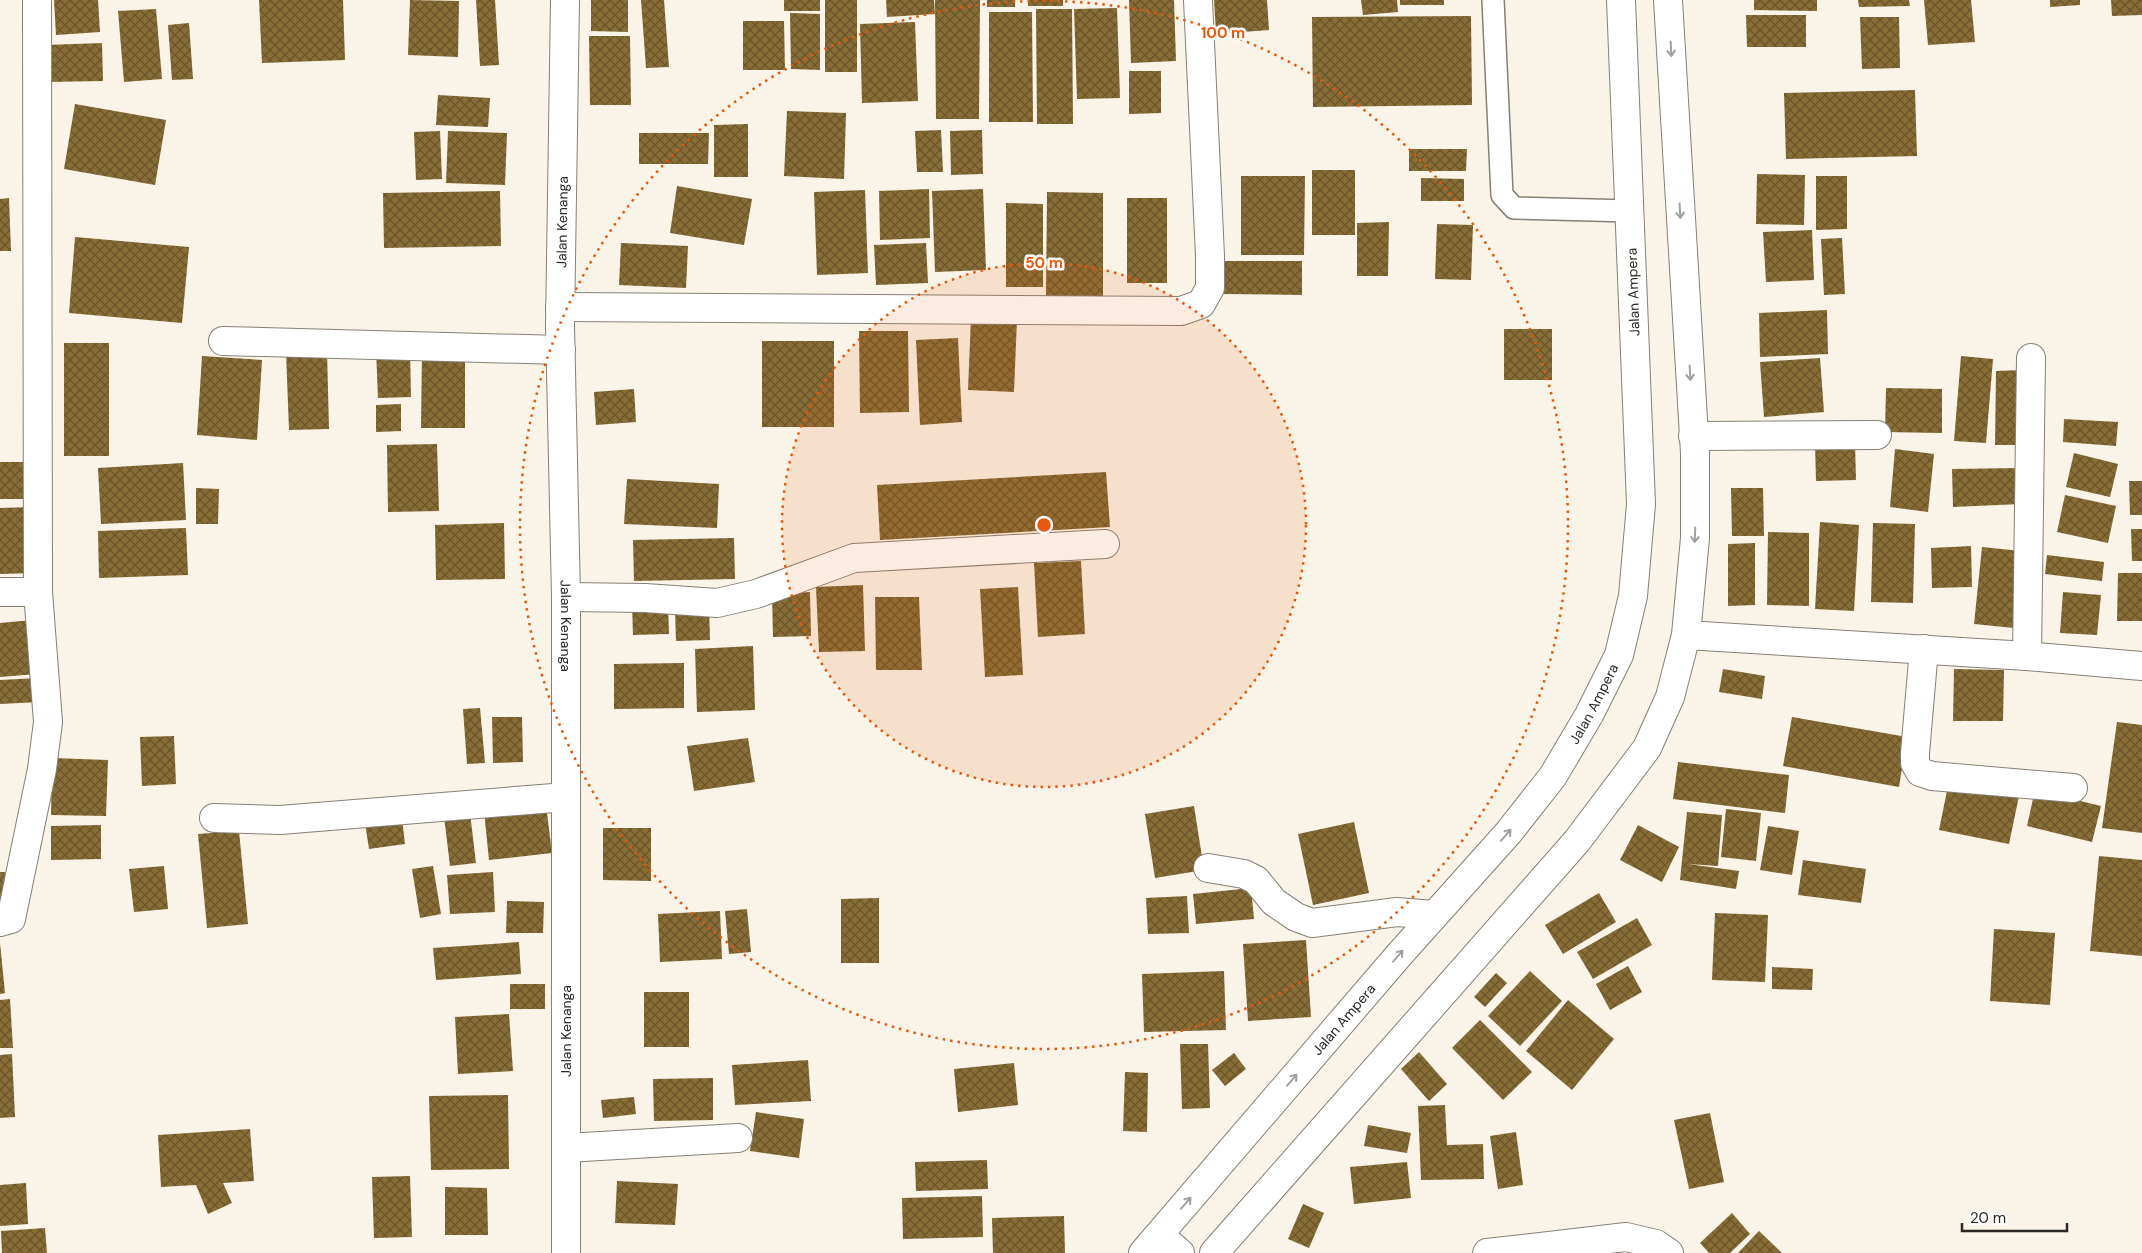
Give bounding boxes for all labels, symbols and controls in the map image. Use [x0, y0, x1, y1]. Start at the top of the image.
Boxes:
text: 100 m [1201, 23, 1245, 43]
one-way arrow [1666, 40, 1675, 56]
street label: Jalan Kenanga [552, 176, 572, 268]
one-way arrow [1676, 203, 1685, 219]
street label: Jalan Ampera [1622, 248, 1644, 336]
text: 50 m [1025, 253, 1063, 273]
one-way arrow [1685, 365, 1694, 381]
centre of rings [1035, 516, 1053, 534]
one-way arrow [1690, 527, 1699, 543]
street label: Jalan Kenanga [557, 580, 575, 672]
street label: Jalan Ampera [1565, 661, 1622, 747]
one-way arrow [1500, 829, 1511, 842]
one-way arrow [1392, 950, 1403, 963]
street label: Jalan Ampera [1308, 980, 1379, 1059]
street label: Jalan Kenanga [557, 985, 575, 1077]
one-way arrow [1286, 1073, 1298, 1086]
one-way arrow [1181, 1197, 1192, 1210]
scale bar [1962, 1200, 2067, 1232]
text: 20 m [1970, 1208, 2006, 1228]

